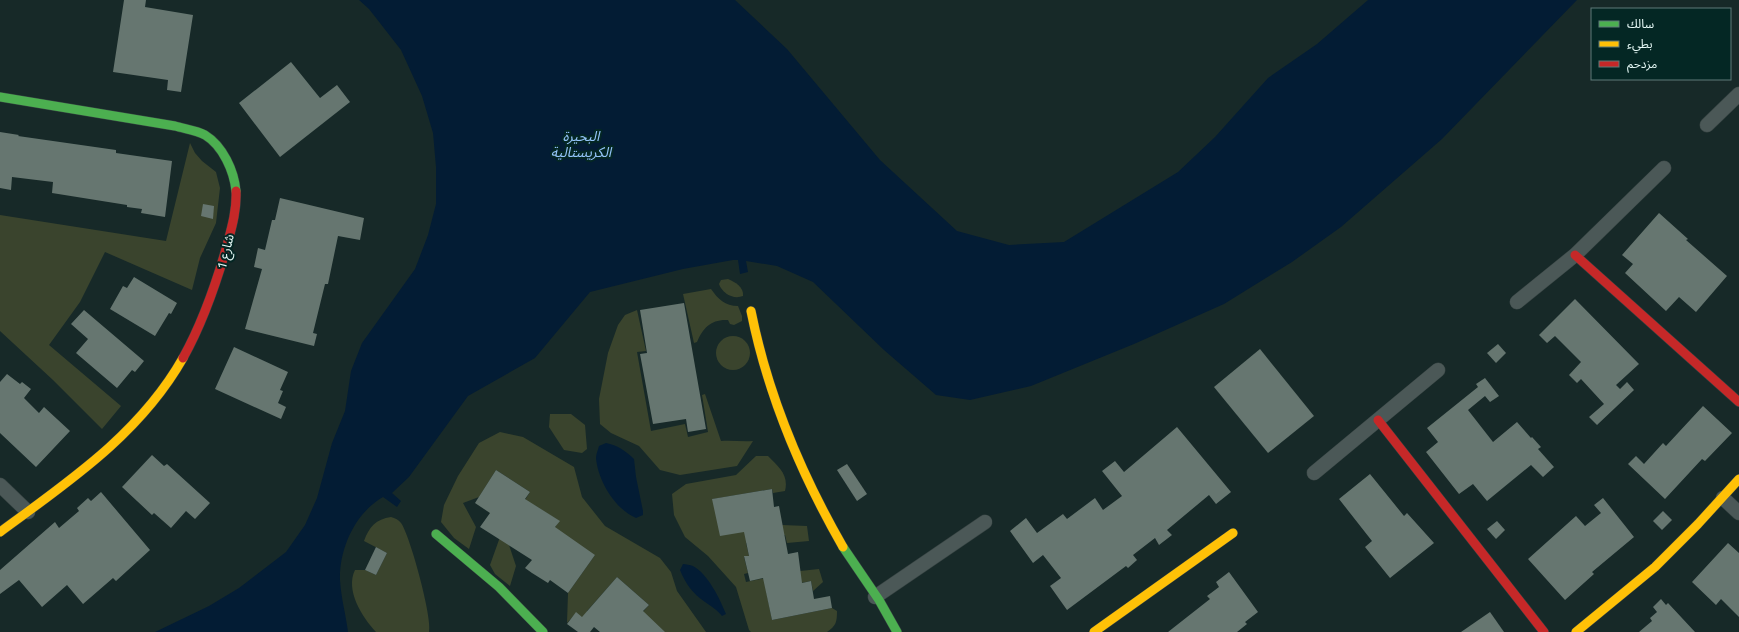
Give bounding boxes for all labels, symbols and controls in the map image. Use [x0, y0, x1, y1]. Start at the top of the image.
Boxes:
legend [1591, 8, 1731, 80]
text: سالك [1627, 17, 1654, 31]
text: بطيء [1627, 37, 1653, 54]
text: مزدحم [1627, 57, 1657, 73]
water label: البحيرة الكريستالية [551, 128, 613, 161]
street label: شارع 1 [214, 232, 240, 271]

